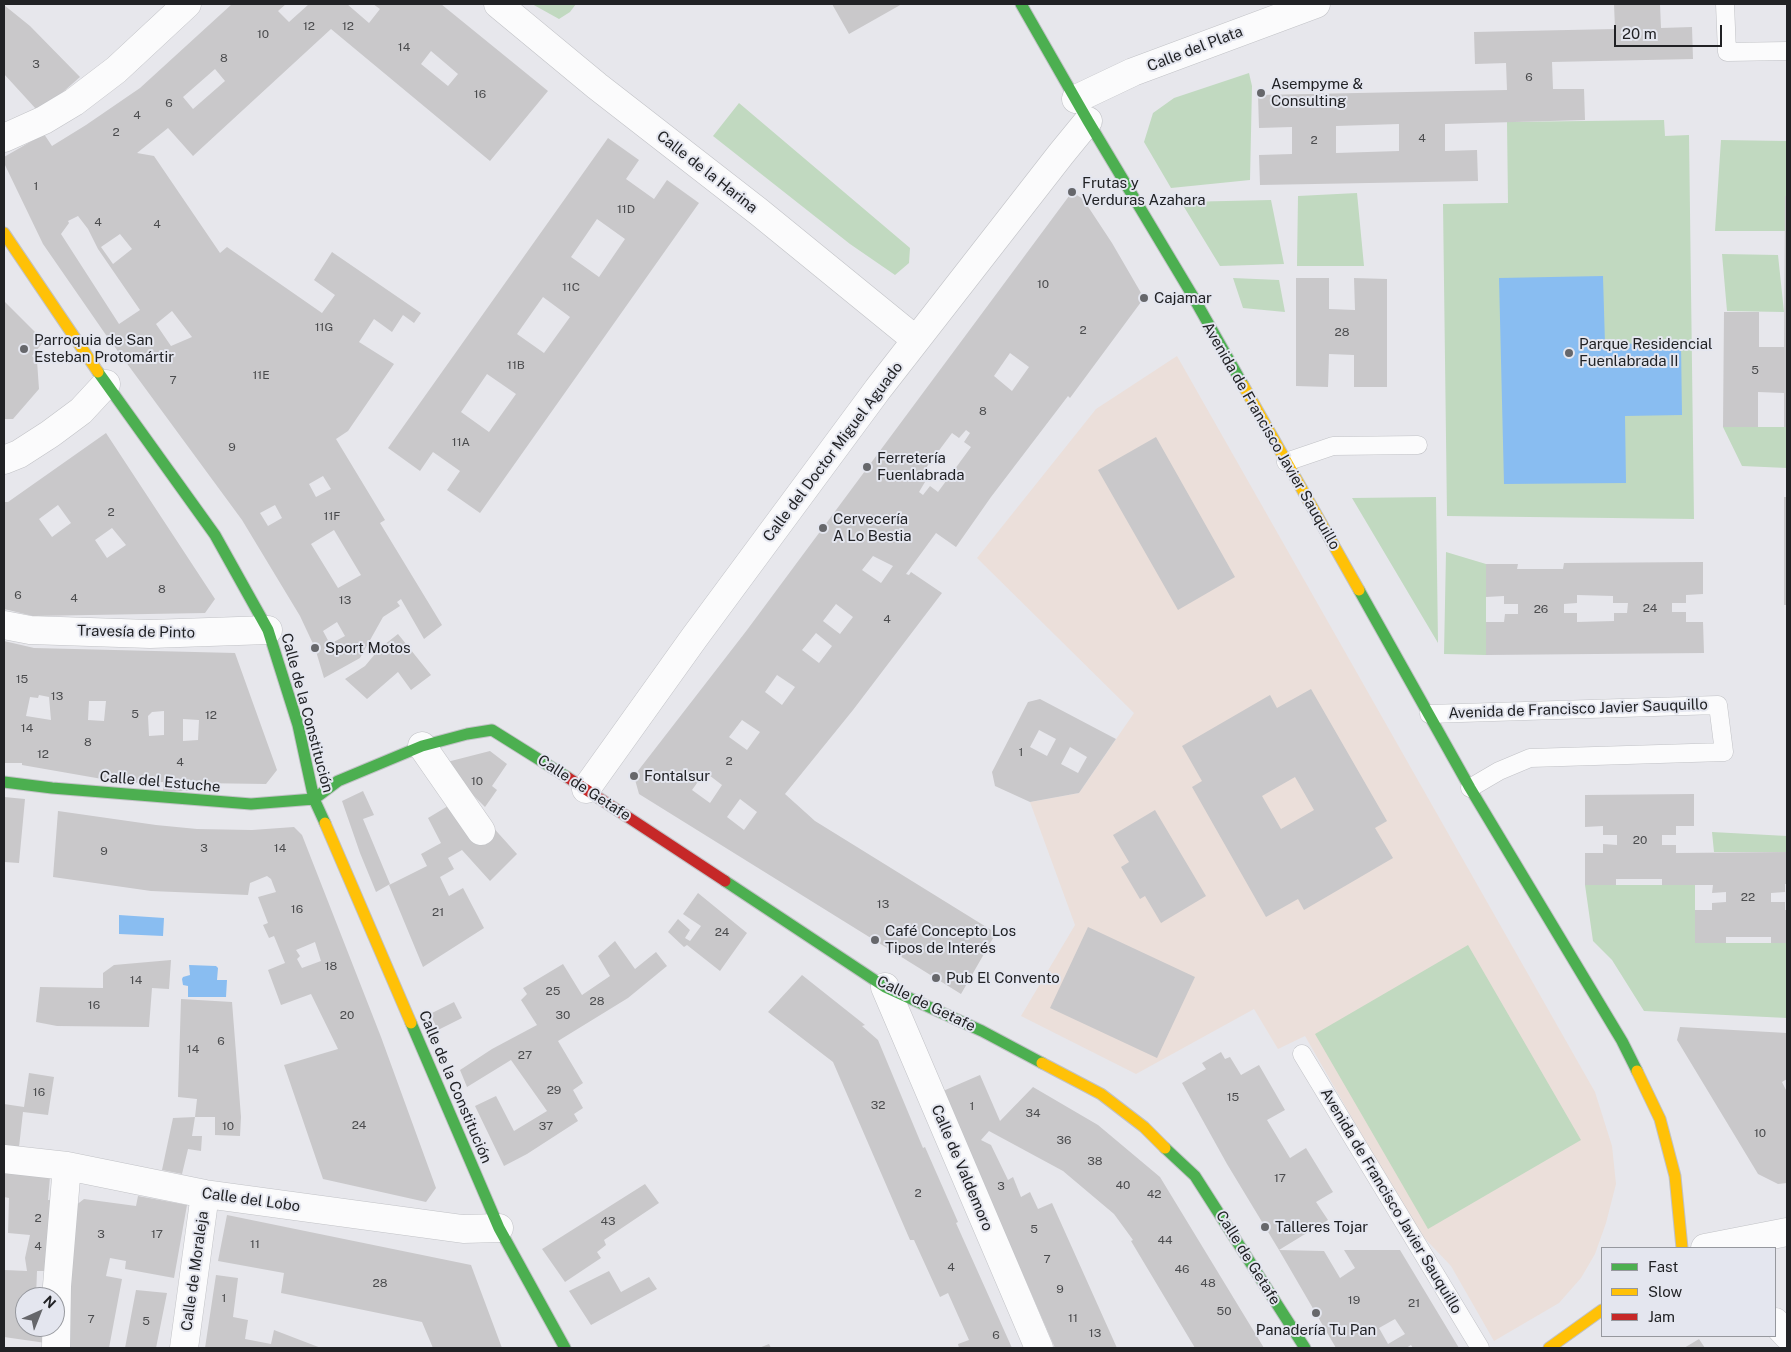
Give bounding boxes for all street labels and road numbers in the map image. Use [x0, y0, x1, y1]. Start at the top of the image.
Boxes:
street label: Calle del Plata [1145, 23, 1245, 75]
street label: Calle de la Harina [653, 127, 761, 217]
street label: Avenida de Francisco Javier Sauquillo [1198, 319, 1344, 553]
street label: Calle del Doctor Miguel Aguado [759, 359, 907, 545]
street label: Travesía de Pinto [77, 622, 195, 642]
street label: Calle de la Constitución [277, 631, 337, 795]
street label: Avenida de Francisco Javier Sauquillo [1448, 695, 1708, 723]
street label: Calle de Getafe [534, 751, 634, 825]
street label: Calle del Estuche [99, 768, 221, 796]
street label: Calle de Getafe [874, 972, 978, 1036]
street label: Calle de la Constitución [415, 1008, 495, 1166]
street label: Avenida de Francisco Javier Sauquillo [1316, 1085, 1466, 1317]
street label: Calle de Valdemoro [927, 1102, 997, 1234]
street label: Calle del Lobo [201, 1184, 301, 1216]
street label: Calle de Getafe [1212, 1208, 1284, 1308]
street label: Calle de Moraleja [178, 1210, 212, 1332]

